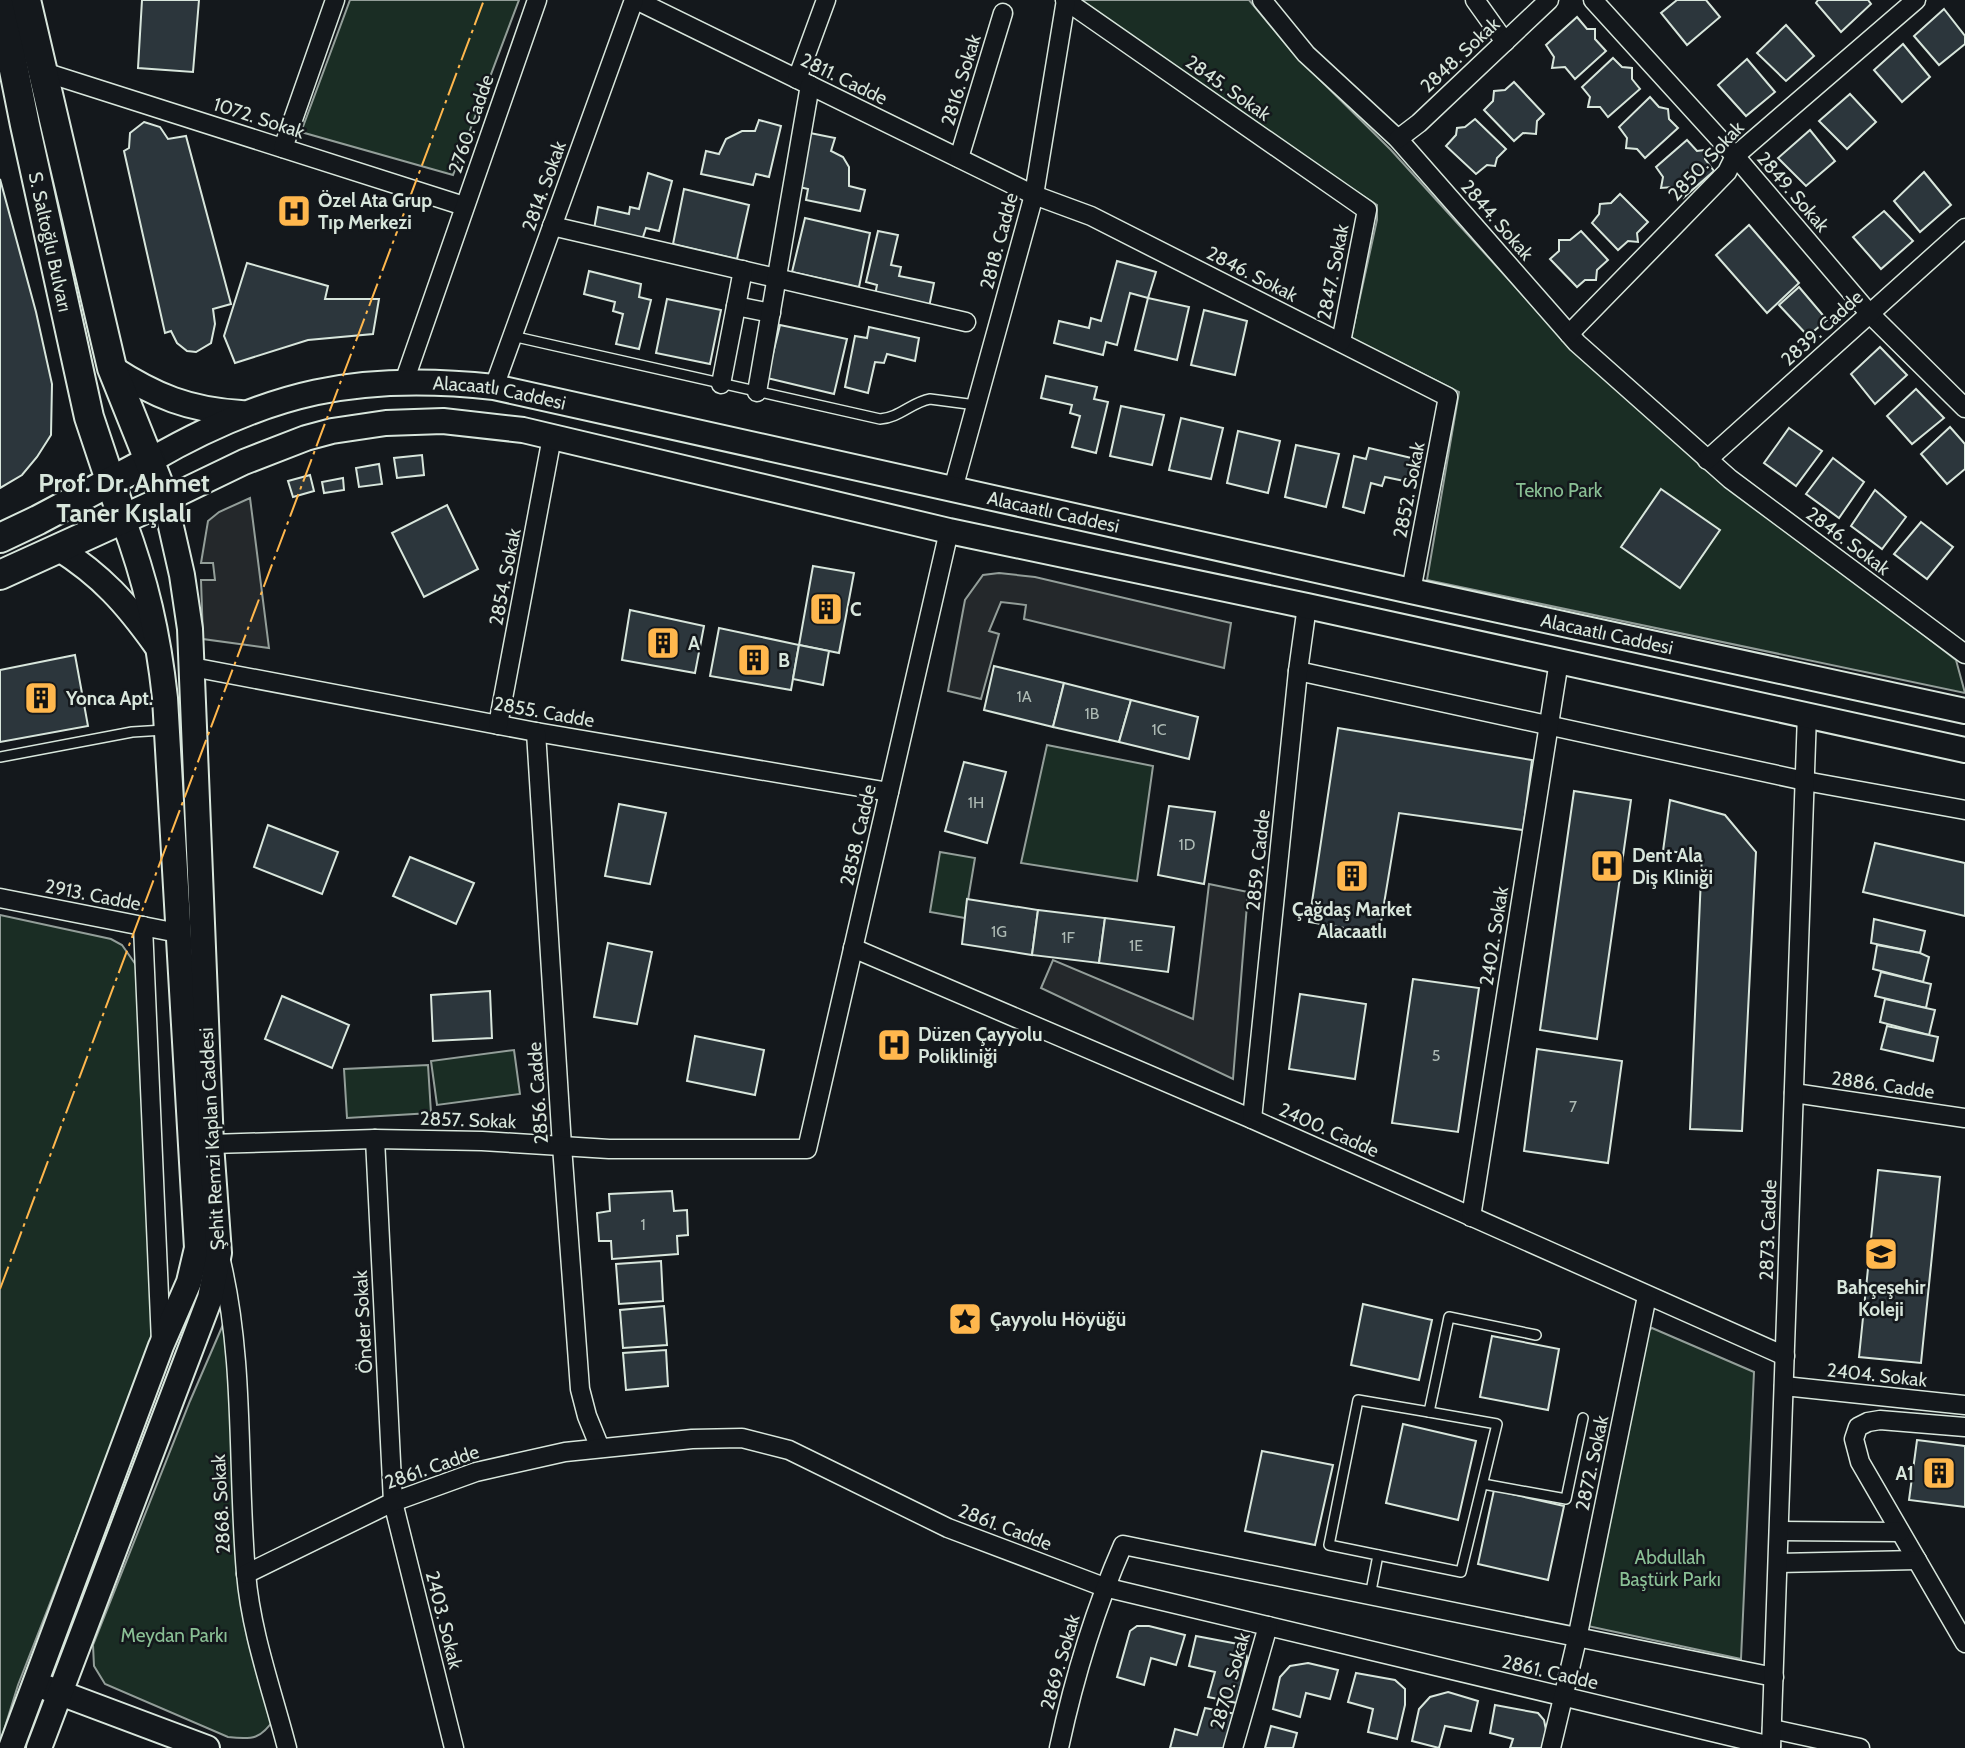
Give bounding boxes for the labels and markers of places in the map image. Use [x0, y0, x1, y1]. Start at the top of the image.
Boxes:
place label: Özel Ata Grup Tıp Merkezi [318, 189, 432, 234]
hospital icon: Özel Ata Grup Tıp Merkezi [275, 192, 313, 230]
building icon: C [807, 590, 845, 628]
place label: C [850, 598, 862, 621]
building icon: A [644, 624, 682, 662]
place label: A [688, 632, 700, 655]
building icon: B [735, 641, 773, 679]
place label: B [778, 649, 790, 672]
building icon: Yonca Apt. [22, 679, 60, 717]
place label: Yonca Apt. [65, 687, 153, 710]
place label: Dent Ala Diş Kliniği [1632, 844, 1713, 889]
hospital icon: Dent Ala Diş Kliniği [1588, 847, 1626, 885]
building icon: Çağdaş Market Alacaatlı [1333, 857, 1371, 895]
place label: Çağdaş Market Alacaatlı [1292, 898, 1412, 943]
place label: Düzen Çayyolu Polikliniği [918, 1023, 1043, 1068]
hospital icon: Düzen Çayyolu Polikliniği [875, 1026, 913, 1064]
school or university icon: Bahçeşehir Koleji [1862, 1235, 1900, 1273]
place label: Bahçeşehir Koleji [1836, 1276, 1926, 1321]
place icon: Çayyolu Höyüğü [946, 1300, 984, 1338]
place label: Çayyolu Höyüğü [990, 1308, 1126, 1331]
building icon: A1 [1920, 1454, 1958, 1492]
place label: A1 [1895, 1462, 1914, 1485]

